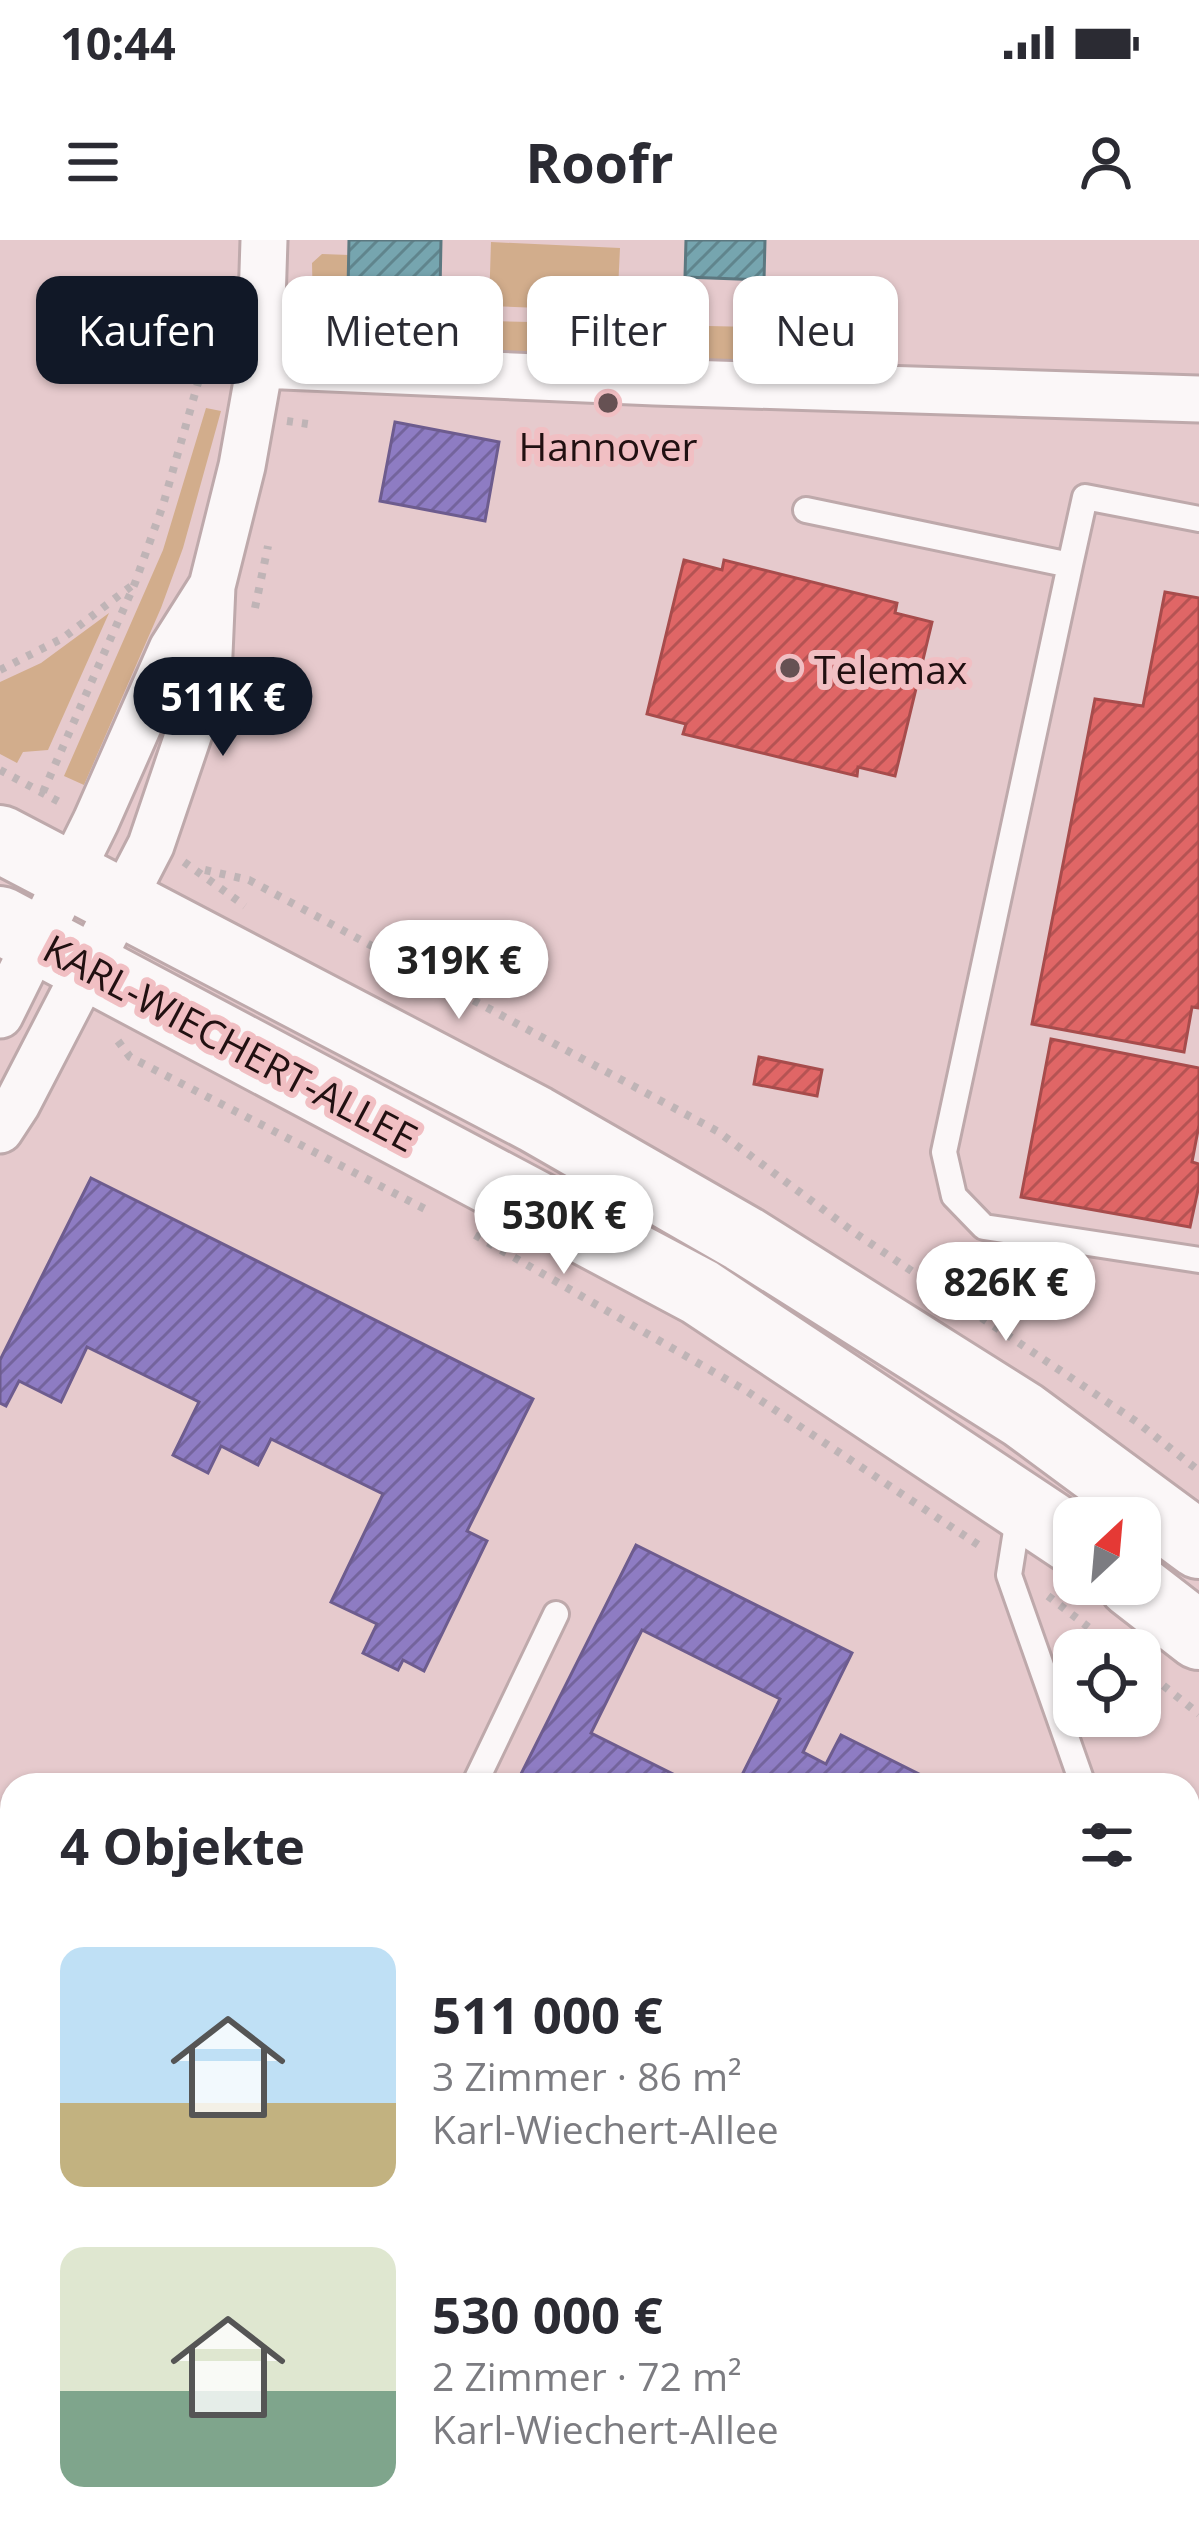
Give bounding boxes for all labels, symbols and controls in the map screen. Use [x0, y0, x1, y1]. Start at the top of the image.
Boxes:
text: 10:44 [60, 12, 176, 73]
text: Roofr [526, 125, 673, 199]
icon: menu [60, 129, 126, 195]
icon: person [1073, 129, 1139, 195]
chip: Kaufen [36, 276, 258, 384]
chip: Mieten [282, 276, 503, 384]
chip: Filter [527, 276, 709, 384]
chip: Neu [733, 276, 898, 384]
marker: Hannover [595, 390, 621, 416]
place label: Hannover [518, 419, 698, 472]
place label: Telemax [814, 642, 967, 695]
marker: Telemax [777, 655, 803, 681]
pin: 511K € [125, 657, 321, 759]
text: 511K € [160, 669, 286, 722]
pin: 319K € [361, 920, 557, 1022]
street label: KARL-WIECHERT-ALLEE [35, 921, 427, 1163]
text: 319K € [396, 932, 522, 985]
pin: 530K € [466, 1175, 662, 1277]
text: 530K € [501, 1187, 627, 1240]
pin: 826K € [908, 1242, 1104, 1344]
text: 826K € [943, 1254, 1069, 1307]
north arrow [1053, 1497, 1161, 1605]
map controls [1053, 1497, 1161, 1737]
button: locate [1053, 1629, 1161, 1737]
text: 4 Objekte [60, 1810, 305, 1880]
icon: filters [1074, 1812, 1140, 1878]
text: 511 000 € [432, 1979, 663, 2049]
icon: home [156, 1995, 300, 2139]
text: 3 Zimmer · 86 m² [432, 2049, 742, 2102]
text: Karl-Wiechert-Allee [432, 2102, 779, 2155]
text: 530 000 € [432, 2279, 663, 2349]
icon: home [156, 2295, 300, 2439]
text: 2 Zimmer · 72 m² [432, 2349, 742, 2402]
text: Karl-Wiechert-Allee [432, 2402, 779, 2455]

